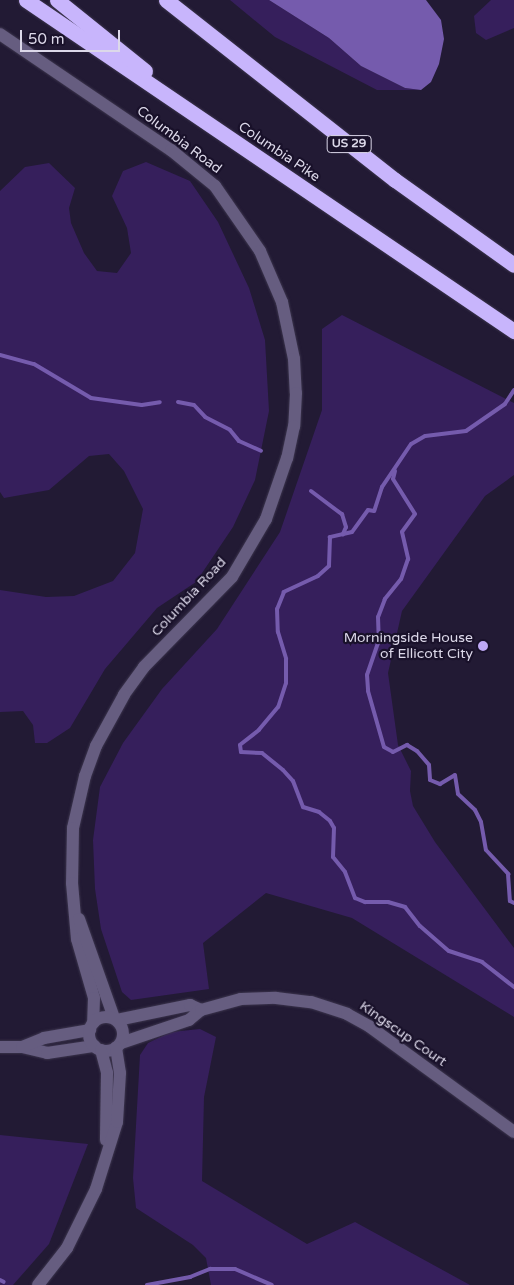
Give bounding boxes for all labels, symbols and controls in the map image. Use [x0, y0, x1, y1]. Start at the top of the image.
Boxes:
scale bar [22, 20, 122, 52]
text: 50 m [28, 30, 65, 48]
street label: Columbia Road [133, 103, 225, 177]
street label: Columbia Pike [235, 118, 323, 186]
road number: US 29 [326, 134, 372, 154]
street label: Columbia Road [148, 554, 230, 640]
place label: Morningside House of Ellicott City [344, 630, 473, 662]
marker: Morningside House of Ellicott City [477, 640, 489, 652]
street label: Kingscup Court [356, 998, 450, 1070]

